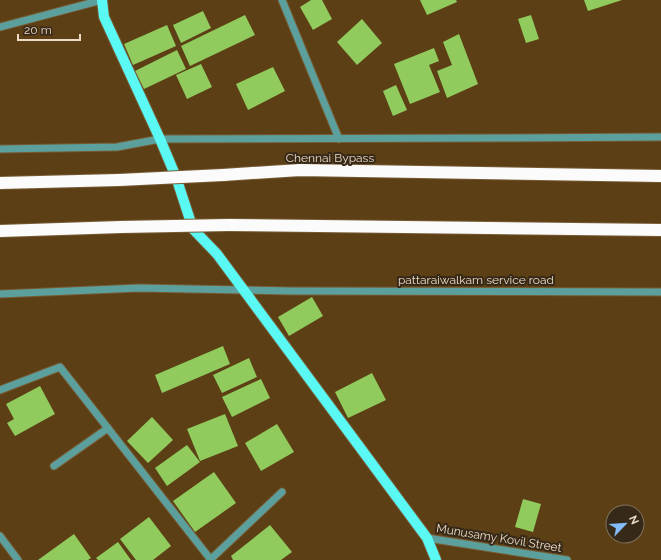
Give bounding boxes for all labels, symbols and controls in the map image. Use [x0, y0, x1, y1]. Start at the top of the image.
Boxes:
scale bar [18, 16, 80, 42]
text: 20 m [24, 23, 52, 37]
street label: Chennai Bypass [286, 151, 374, 165]
street label: pattaraiwalkam service road [398, 273, 554, 287]
north arrow [605, 504, 645, 544]
text: N [626, 513, 641, 527]
street label: Munusamy Kovil Street [435, 521, 563, 555]

